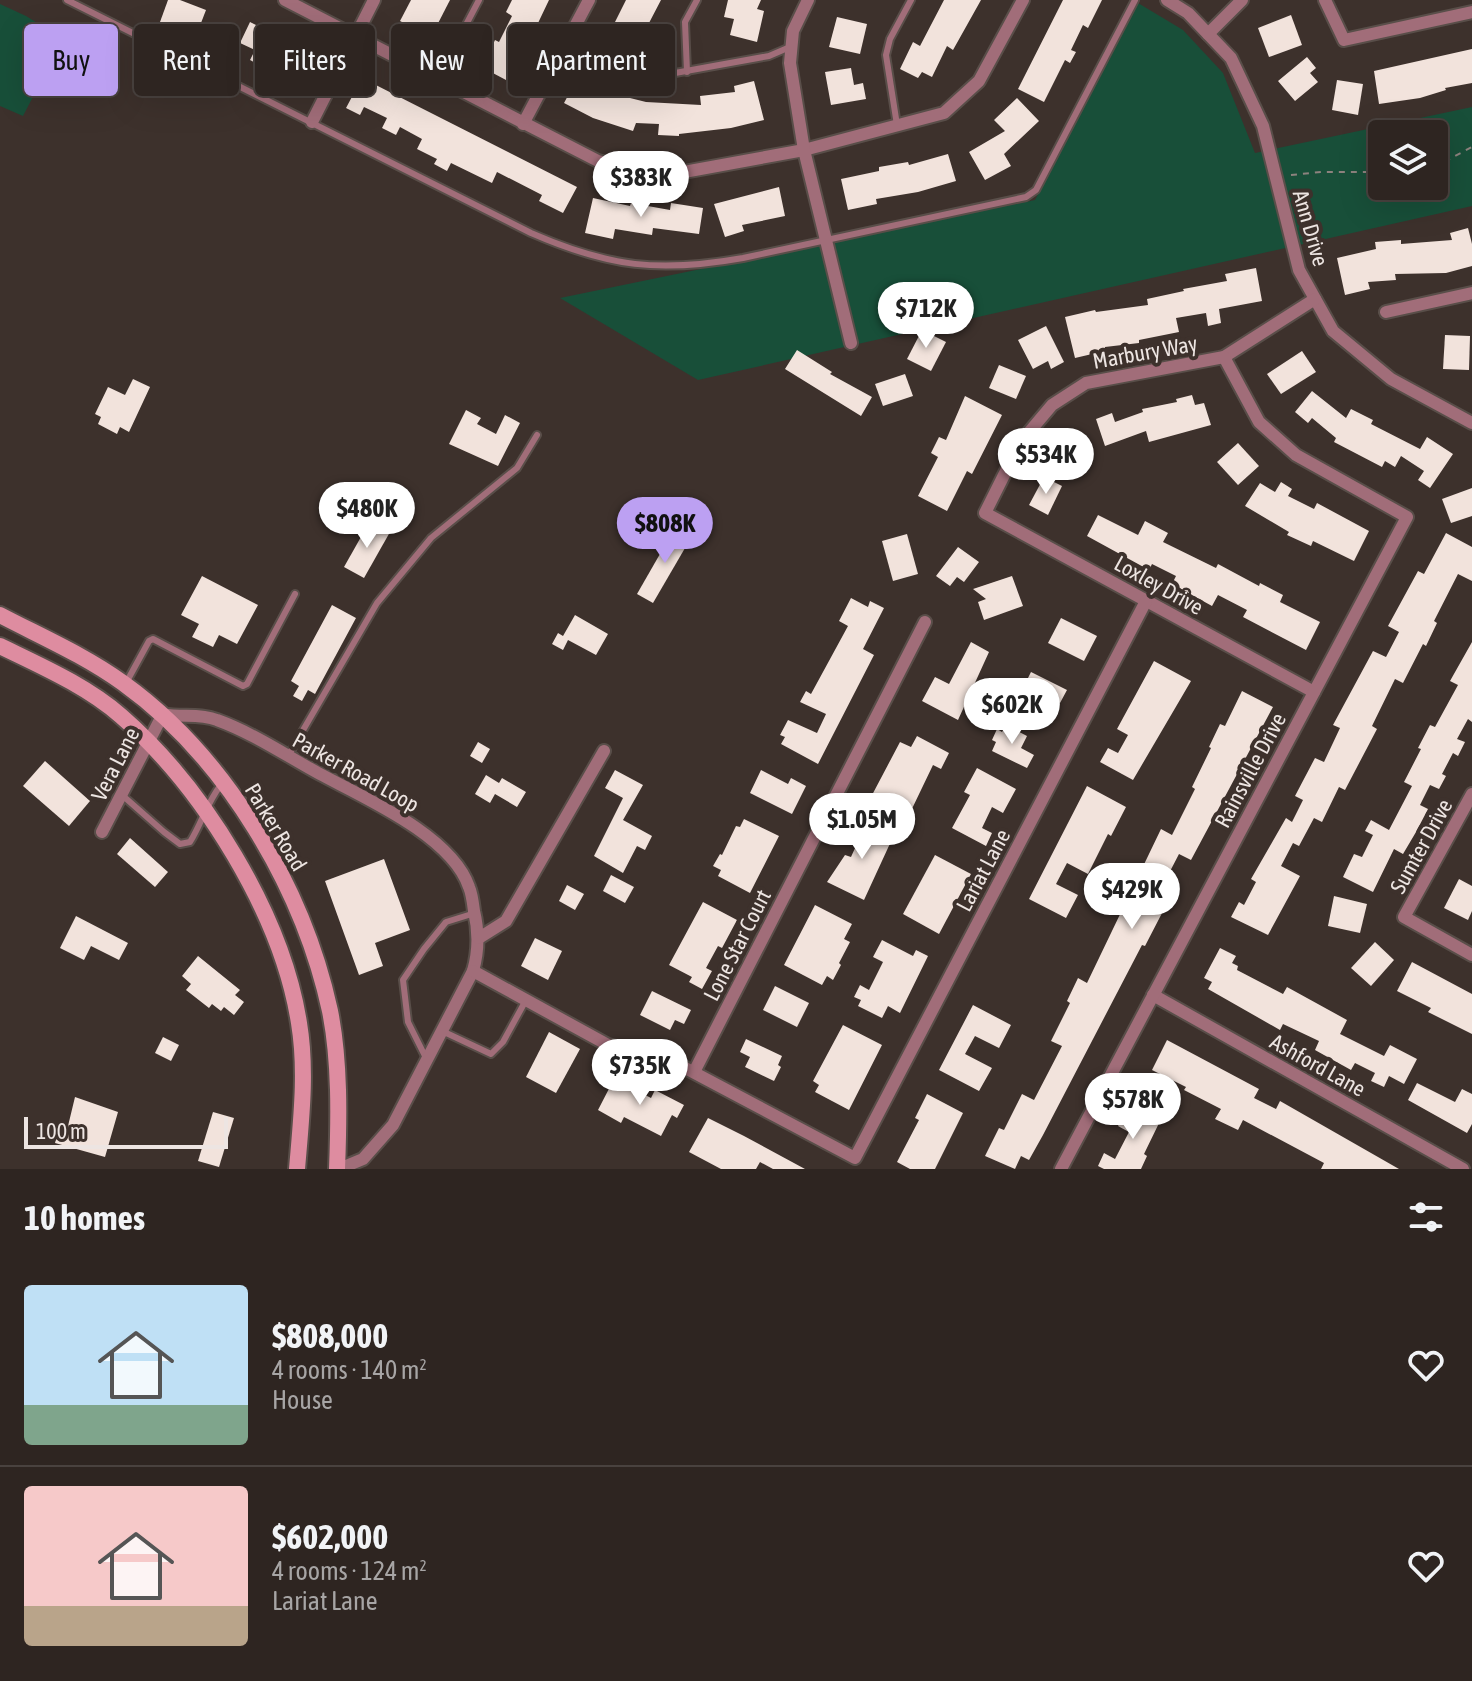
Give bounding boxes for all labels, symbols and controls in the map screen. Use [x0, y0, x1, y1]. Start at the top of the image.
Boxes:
chip: Buy [24, 24, 118, 96]
chip: Rent [134, 24, 239, 96]
chip: Filters [255, 24, 375, 96]
chip: New [391, 24, 492, 96]
chip: Apartment [508, 24, 675, 96]
map controls [1368, 120, 1448, 200]
button: layers [1368, 120, 1448, 200]
pin: $383K [585, 151, 697, 219]
text: $383K [611, 162, 671, 192]
street label: Ann Drive [1288, 187, 1334, 269]
pin: $712K [870, 282, 982, 350]
text: $712K [896, 293, 956, 323]
street label: Marbury Way [1091, 330, 1199, 374]
pin: $534K [990, 428, 1102, 496]
text: $534K [1016, 439, 1076, 469]
pin: $480K [311, 482, 423, 550]
text: $480K [337, 493, 397, 523]
pin: $808K [609, 497, 721, 565]
text: $808K [635, 508, 695, 538]
street label: Loxley Drive [1110, 550, 1208, 620]
pin: $602K [956, 678, 1068, 746]
text: $602K [982, 689, 1042, 719]
street label: Rainsville Drive [1209, 708, 1291, 832]
street label: Vera Lane [86, 723, 144, 805]
street label: Parker Road Loop [288, 727, 424, 817]
street label: Parker Road [240, 778, 312, 876]
pin: $1.05M [797, 793, 927, 861]
street label: Sumter Drive [1384, 794, 1458, 898]
text: $1.05M [827, 804, 897, 834]
street label: Lariat Lane [951, 824, 1015, 916]
pin: $429K [1076, 863, 1188, 931]
text: $429K [1102, 874, 1162, 904]
street label: Lone Star Court [698, 885, 776, 1005]
street label: Ashford Lane [1266, 1028, 1370, 1102]
pin: $735K [584, 1039, 696, 1107]
text: $735K [610, 1050, 670, 1080]
pin: $578K [1077, 1073, 1189, 1141]
text: $578K [1103, 1084, 1163, 1114]
scale bar [24, 1113, 228, 1149]
text: 100 m [36, 1118, 86, 1144]
icon: filters [1404, 1195, 1448, 1239]
text: 10 homes [24, 1198, 145, 1237]
text: $808,000 [272, 1316, 388, 1355]
icon: home [88, 1317, 184, 1413]
icon: heart [1404, 1343, 1448, 1387]
text: 4 rooms · 140 m² [272, 1355, 427, 1385]
text: House [272, 1385, 333, 1415]
text: $602,000 [272, 1517, 388, 1556]
icon: home [88, 1518, 184, 1614]
icon: heart [1404, 1544, 1448, 1588]
text: 4 rooms · 124 m² [272, 1556, 427, 1586]
text: Lariat Lane [272, 1586, 378, 1616]

